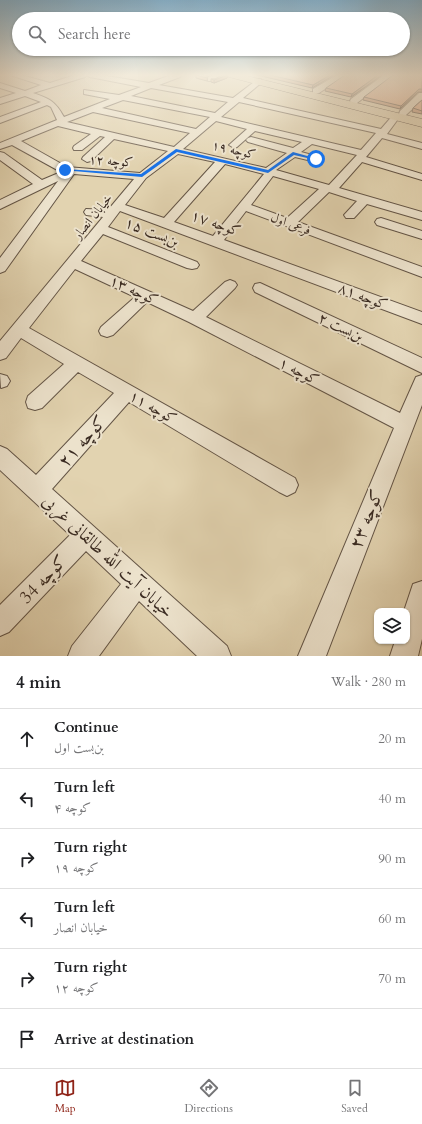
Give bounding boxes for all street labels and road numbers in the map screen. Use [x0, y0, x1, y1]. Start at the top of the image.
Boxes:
street label: کوچه ۱۹ [210, 136, 258, 164]
street label: کوچه ۱۲ [88, 150, 134, 172]
street label: خیابان انصار [68, 190, 117, 245]
street label: کوچه ۱۷ [188, 205, 244, 242]
street label: فرعی اول [268, 208, 313, 240]
street label: بن‌بست ۱۵ [122, 212, 182, 252]
street label: کوچه ۱۳ [106, 270, 162, 311]
street label: کوچه ۸۱ [335, 277, 391, 315]
street label: بن‌بست ۲ [315, 308, 367, 347]
street label: کوچه ۱ [275, 352, 323, 390]
street label: کوچه ۱۱ [125, 385, 180, 429]
street label: کوچه ۲۱ [52, 410, 112, 473]
street label: کوچه ۲۳ [343, 486, 390, 552]
street label: خیابان آیت الله طالقانی غربی [37, 487, 180, 624]
street label: کوچه 34 [14, 549, 73, 609]

